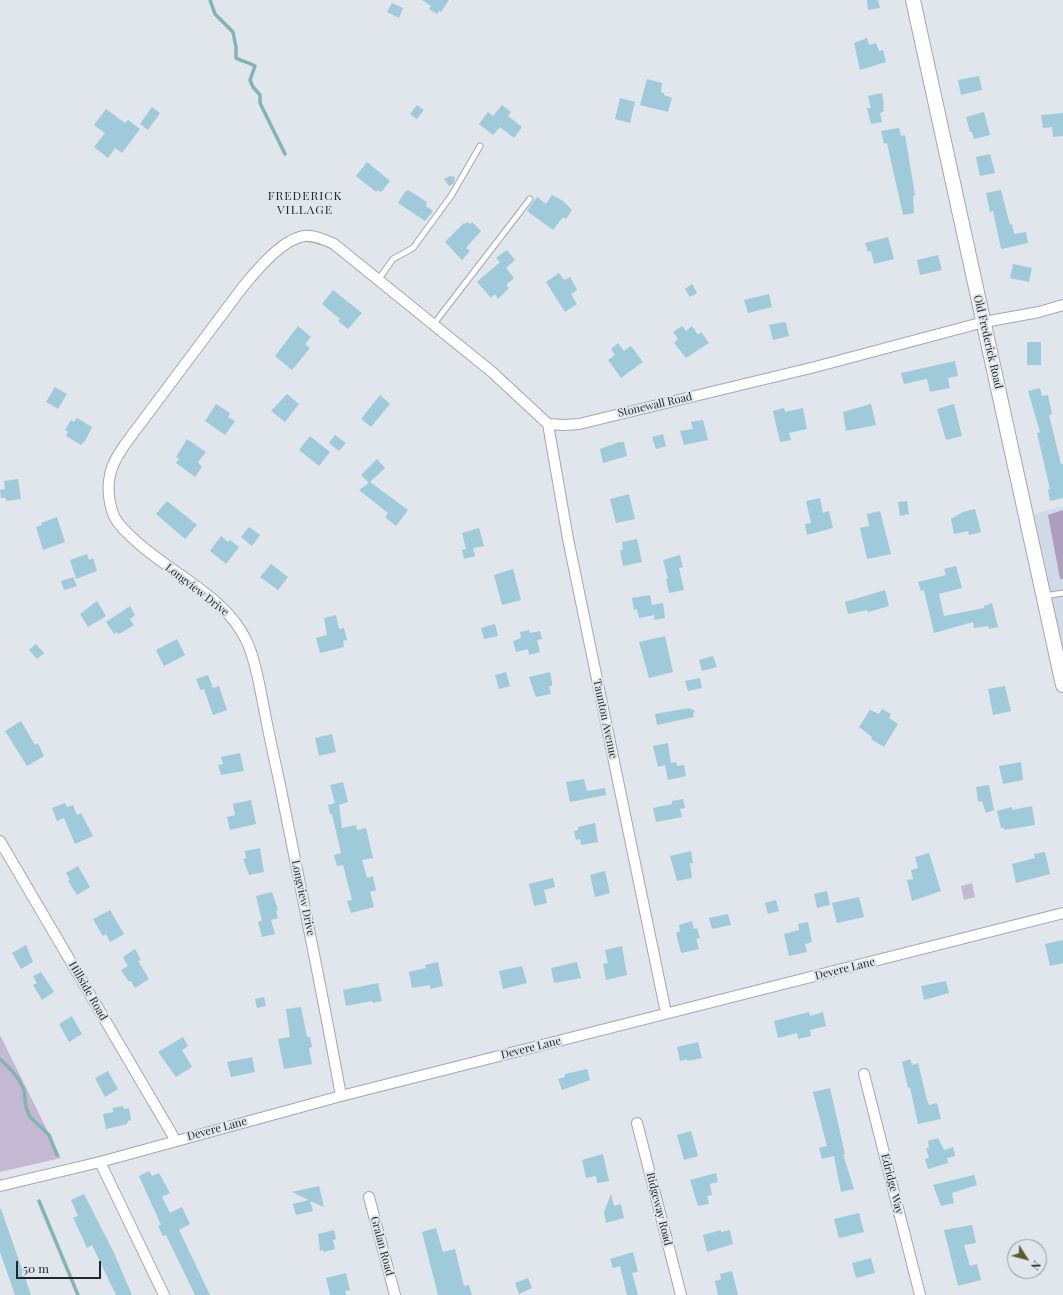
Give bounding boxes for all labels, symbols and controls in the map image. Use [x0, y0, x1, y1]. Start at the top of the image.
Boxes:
district label: FREDERICK VILLAGE [268, 189, 342, 217]
street label: Old Frederick Road [971, 294, 1005, 390]
street label: Stonewall Road [617, 390, 693, 420]
street label: Longview Drive [163, 561, 231, 619]
street label: Taunton Avenue [590, 678, 620, 760]
street label: Longview Drive [289, 859, 317, 937]
street label: Devere Lane [814, 955, 876, 983]
street label: Hillside Road [66, 959, 110, 1023]
street label: Devere Lane [500, 1034, 562, 1062]
street label: Devere Lane [186, 1115, 248, 1143]
street label: Edridge Way [878, 1152, 906, 1216]
street label: Ridgeway Road [644, 1171, 674, 1247]
street label: Gralan Road [368, 1215, 396, 1277]
north arrow [1007, 1239, 1047, 1279]
scale bar [18, 1253, 103, 1279]
text: N [1028, 1258, 1045, 1273]
text: 50 m [23, 1260, 49, 1276]

